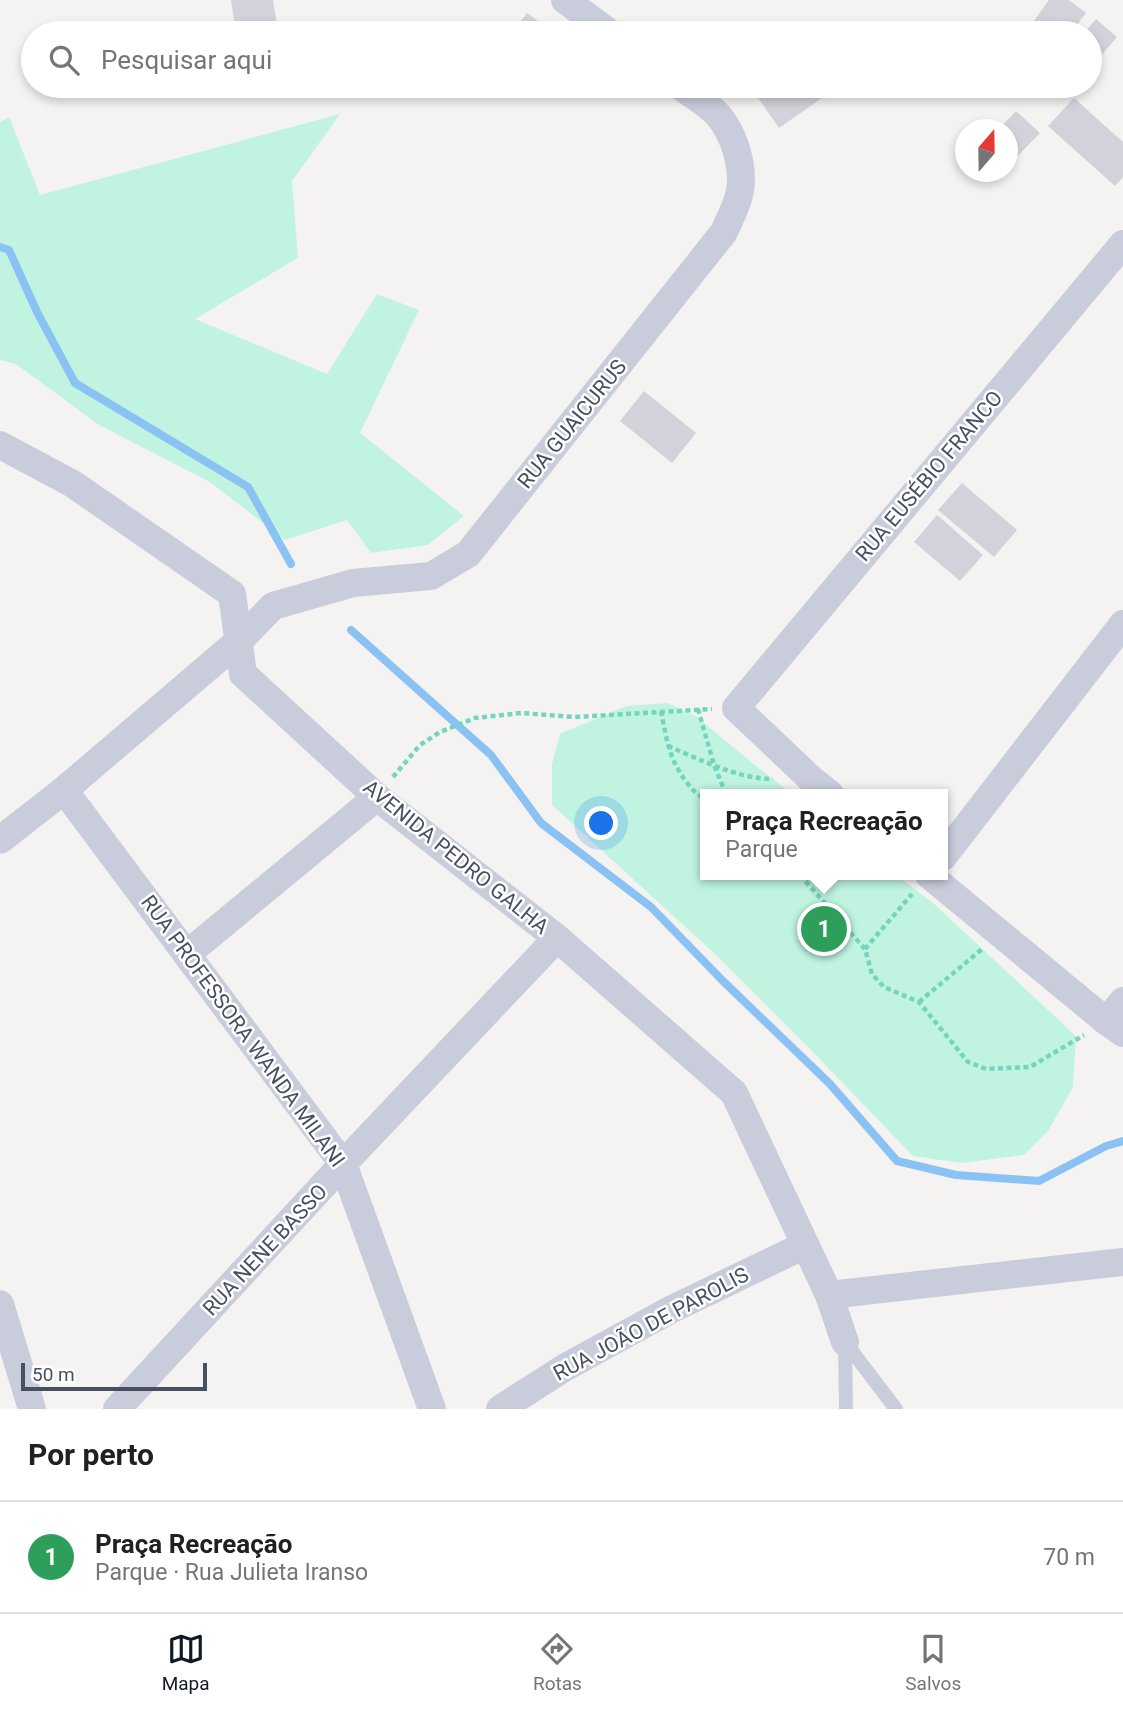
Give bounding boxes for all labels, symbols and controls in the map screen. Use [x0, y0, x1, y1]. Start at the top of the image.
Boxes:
search box [21, 21, 1102, 98]
icon: search [45, 41, 83, 79]
text: Pesquisar aqui [101, 45, 272, 75]
north arrow [955, 119, 1018, 182]
street label: RUA GUAICURUS [513, 355, 631, 493]
street label: RUA EUSÉBIO FRANCO [851, 386, 1007, 566]
street label: AVENIDA PEDRO GALHA [359, 775, 554, 939]
popup [700, 789, 948, 880]
your location [584, 806, 618, 840]
text: Praça Recreação [725, 806, 923, 836]
text: Parque [725, 836, 798, 863]
street label: RUA PROFESSORA WANDA MILANI [136, 890, 350, 1172]
pin: 1 [801, 903, 847, 955]
street label: RUA NENE BASSO [198, 1179, 332, 1321]
street label: RUA JOÃO DE PAROLIS [549, 1262, 753, 1386]
scale bar [21, 1360, 206, 1392]
text: 50 m [32, 1363, 75, 1386]
text: Por perto [28, 1437, 154, 1472]
text: Praça Recreação [95, 1529, 292, 1559]
text: 1 [44, 1544, 58, 1571]
text: 70 m [1043, 1544, 1095, 1571]
text: Parque · Rua Julieta Iranso [95, 1559, 368, 1586]
tab: Mapa [162, 1630, 210, 1695]
tab: Rotas [533, 1630, 582, 1695]
tab: Salvos [905, 1630, 961, 1695]

